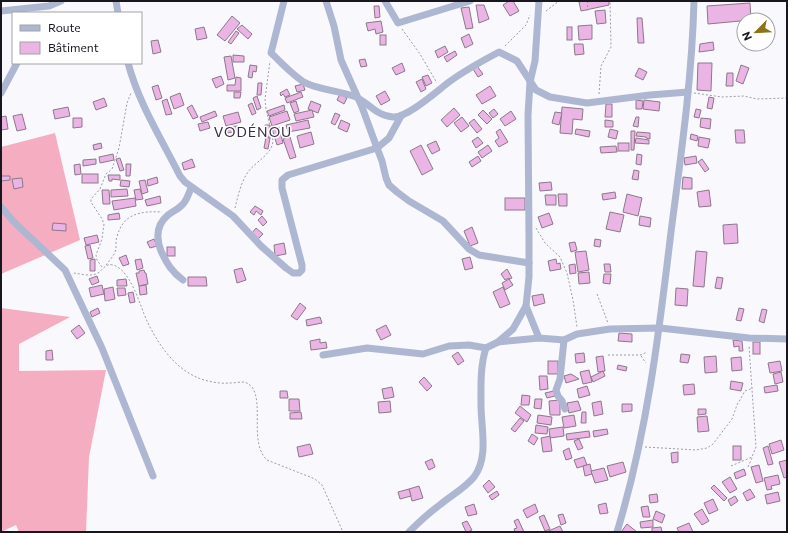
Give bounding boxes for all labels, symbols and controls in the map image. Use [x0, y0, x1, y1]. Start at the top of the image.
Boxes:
legend [12, 12, 142, 64]
north arrow [736, 12, 776, 52]
text: Route [48, 20, 81, 34]
text: N [739, 30, 754, 43]
text: Bâtiment [48, 40, 99, 54]
district label: VODÉNOU [214, 123, 292, 140]

